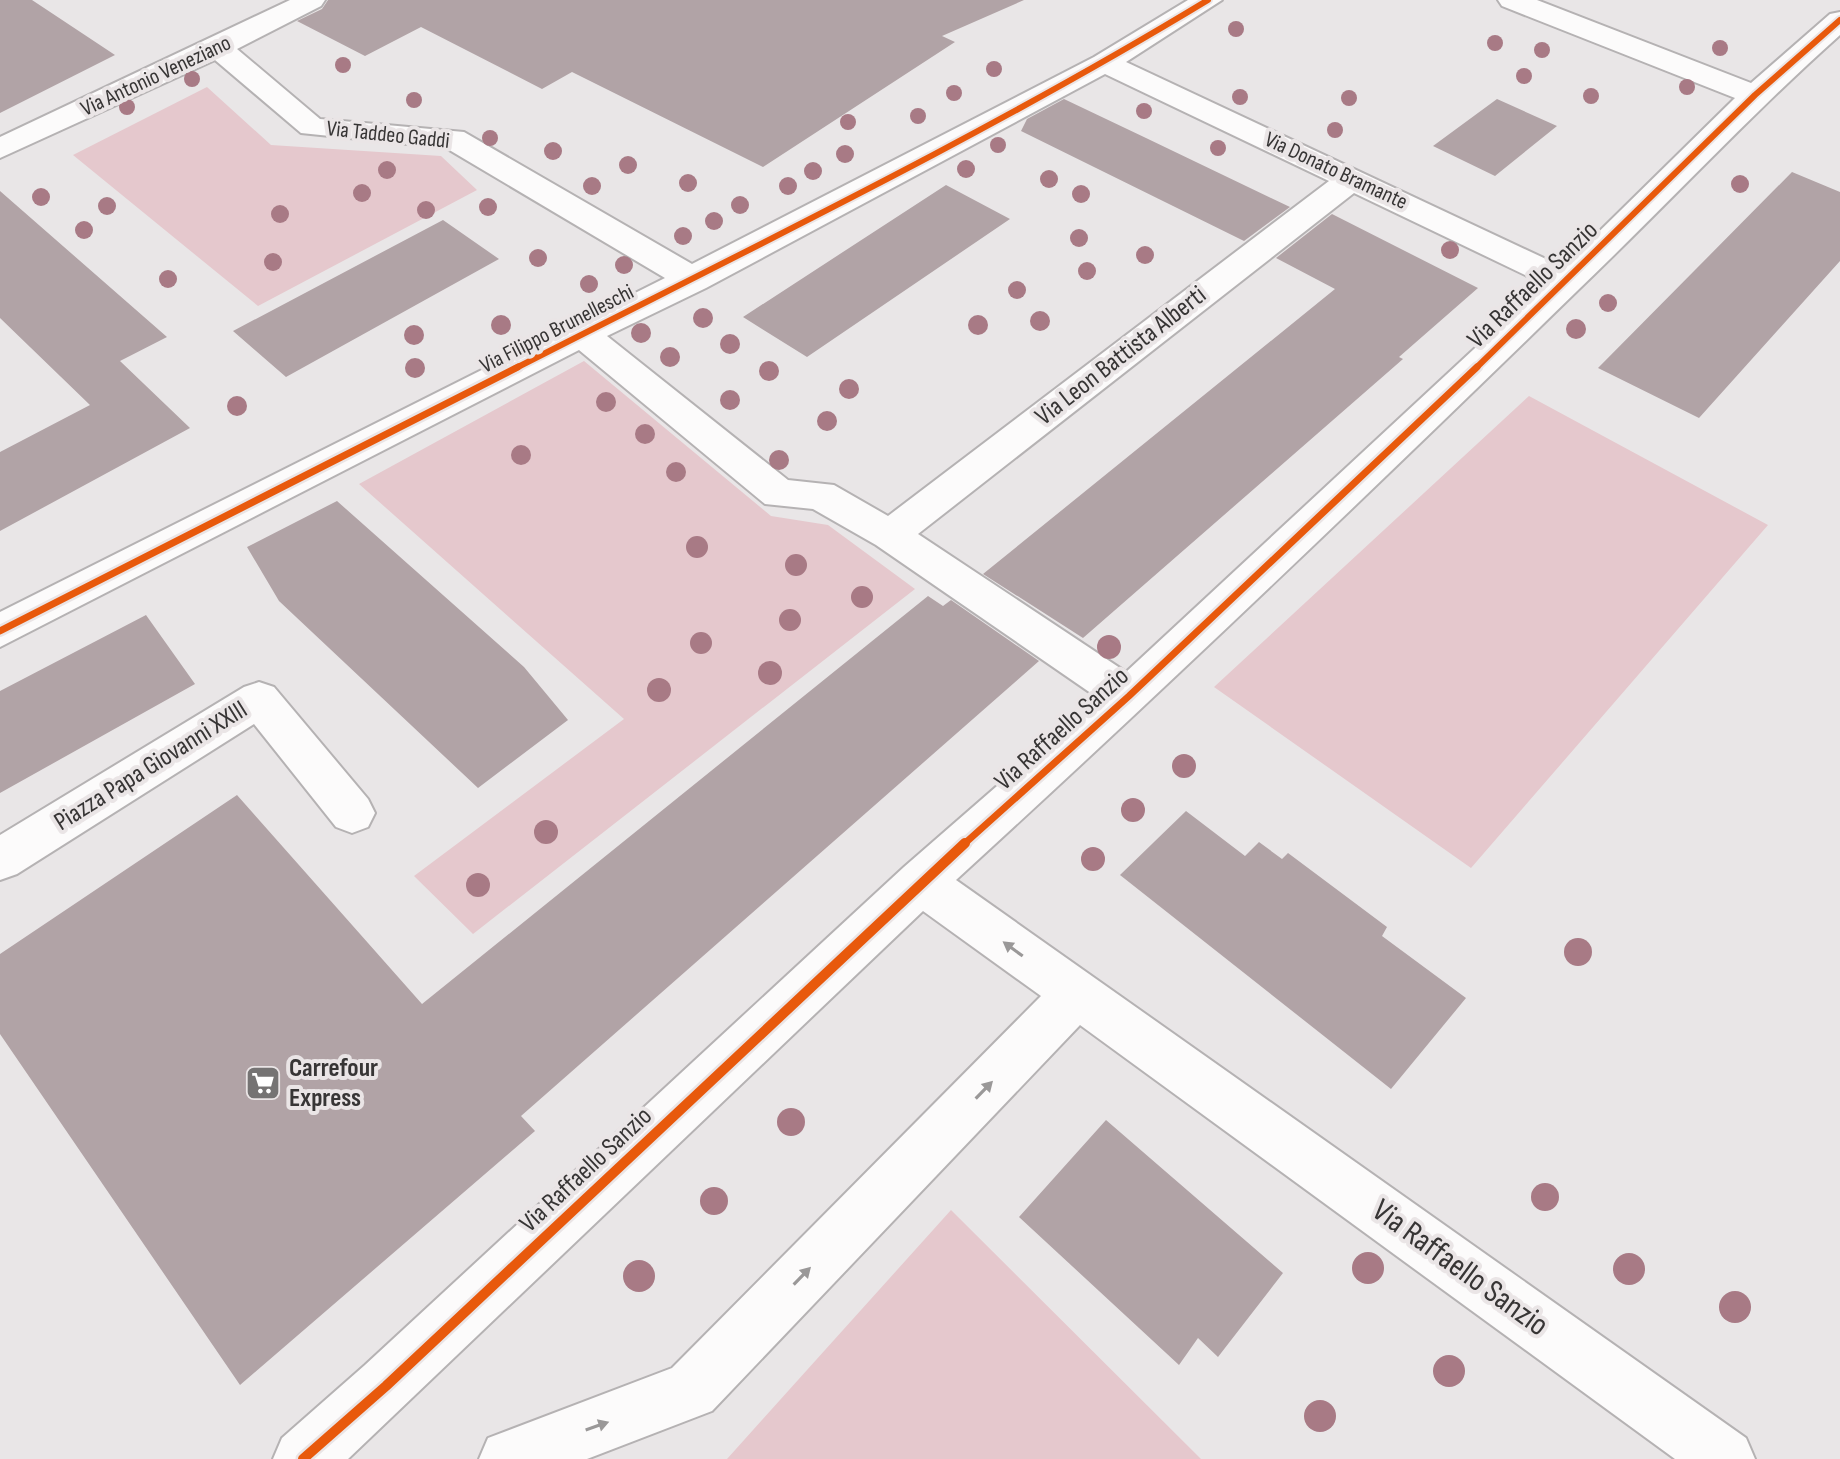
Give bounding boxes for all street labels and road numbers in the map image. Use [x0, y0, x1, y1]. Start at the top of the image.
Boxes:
street label: Via Antonio Veneziano [77, 29, 235, 123]
street label: Via Taddeo Gaddi [325, 115, 451, 155]
street label: Via Donato Bramante [1260, 126, 1412, 216]
street label: Via Raffaello Sanzio [1461, 215, 1605, 355]
street label: Via Filippo Brunelleschi [476, 279, 638, 379]
street label: Via Leon Battista Alberti [1029, 280, 1213, 432]
street label: Via Raffaello Sanzio [989, 661, 1135, 797]
street label: Piazza Papa Giovanni XXIII [49, 694, 253, 838]
street label: Via Raffaello Sanzio [514, 1101, 658, 1239]
street label: Via Raffaello Sanzio [1364, 1191, 1556, 1345]

